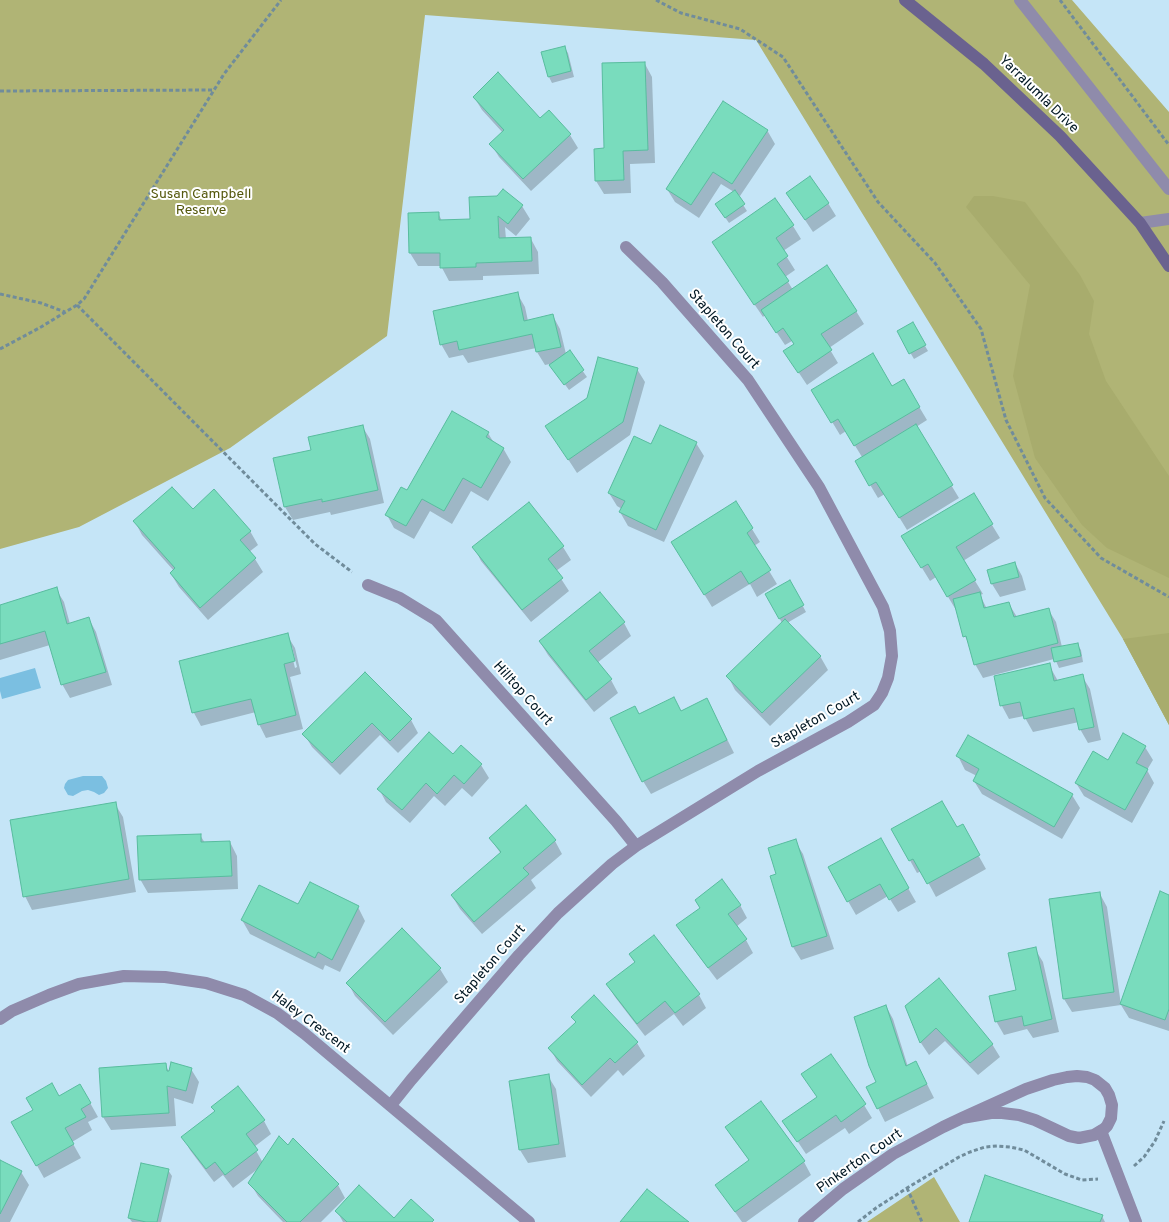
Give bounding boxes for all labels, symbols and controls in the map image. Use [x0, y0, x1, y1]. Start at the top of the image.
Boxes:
street label: Yarralumla Drive [995, 53, 1081, 137]
park label: Susan Campbell Reserve [151, 187, 251, 220]
street label: Stapleton Court [684, 287, 762, 373]
street label: Hilltop Court [489, 658, 555, 730]
street label: Stapleton Court [769, 689, 863, 753]
street label: Stapleton Court [452, 922, 530, 1008]
street label: Haley Crescent [267, 988, 353, 1058]
street label: Pinkerton Court [814, 1126, 906, 1198]

